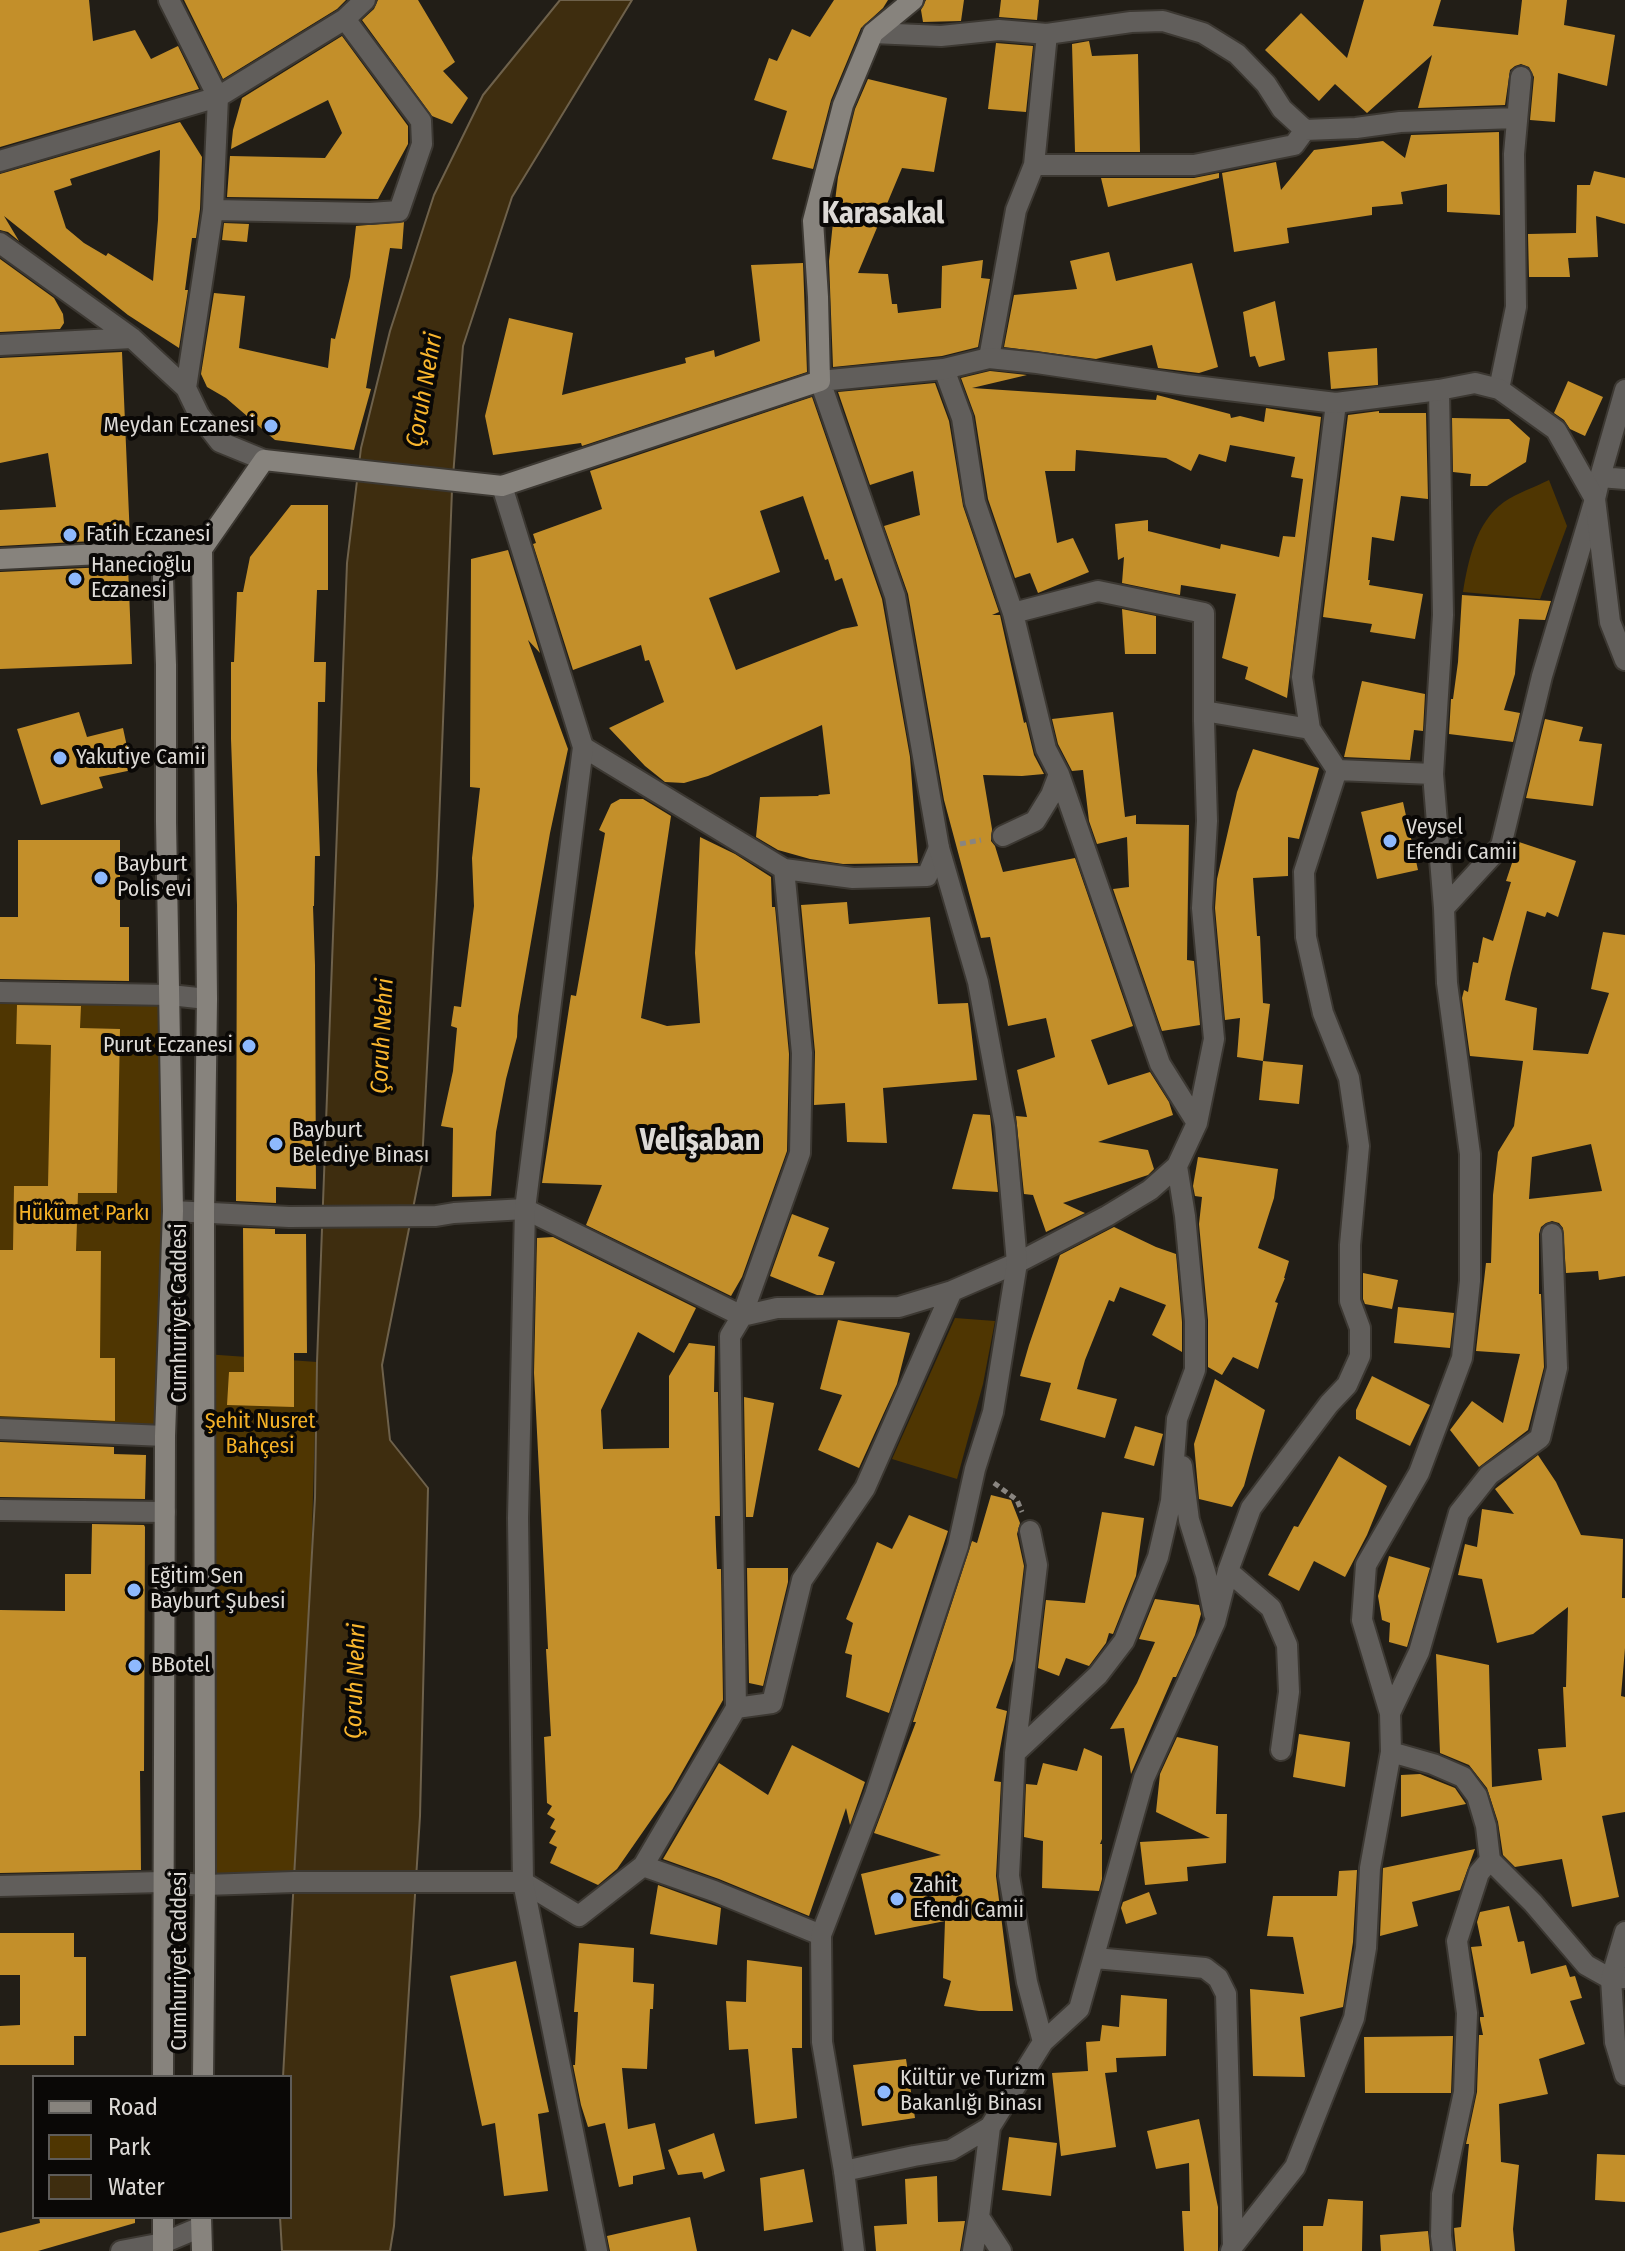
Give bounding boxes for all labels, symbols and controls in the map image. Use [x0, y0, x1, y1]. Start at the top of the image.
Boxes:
district label: Karasakal [822, 197, 944, 233]
water label: Çoruh Nehri [401, 330, 449, 450]
place label: Meydan Eczanesi [104, 413, 255, 439]
marker: Meydan Eczanesi [262, 417, 280, 435]
place label: Fatih Eczanesi [86, 522, 210, 548]
marker: Fatih Eczanesi [61, 526, 79, 544]
place label: Hanecioğlu Eczanesi [91, 553, 192, 604]
marker: Hanecioğlu Eczanesi [66, 570, 84, 588]
place label: Yakutiye Camii [76, 745, 206, 771]
marker: Yakutiye Camii [51, 749, 69, 767]
place label: Veysel Efendi Camii [1406, 815, 1517, 866]
marker: Veysel Efendi Camii [1381, 832, 1399, 850]
place label: Bayburt Polis evi [117, 852, 191, 904]
marker: Bayburt Polis evi [92, 869, 110, 887]
water label: Çoruh Nehri [366, 977, 400, 1095]
place label: Purut Eczanesi [103, 1033, 233, 1059]
marker: Purut Eczanesi [240, 1037, 258, 1055]
place label: Bayburt Belediye Binası [292, 1118, 429, 1170]
district label: Velişaban [640, 1124, 760, 1160]
marker: Bayburt Belediye Binası [267, 1135, 285, 1153]
park label: Hükümet Parkı [18, 1201, 150, 1227]
street label: Cumhuriyet Caddesi [167, 1223, 193, 1403]
park label: Şehit Nusret Bahçesi [205, 1409, 315, 1460]
place label: Eğitim Sen Bayburt Şubesi [150, 1564, 285, 1616]
marker: Eğitim Sen Bayburt Şubesi [125, 1581, 143, 1599]
water label: Çoruh Nehri [340, 1623, 372, 1739]
place label: BBotel [151, 1653, 210, 1679]
marker: BBotel [126, 1657, 144, 1675]
street label: Cumhuriyet Caddesi [167, 1871, 193, 2051]
place label: Zahit Efendi Camii [913, 1873, 1024, 1924]
marker: Zahit Efendi Camii [888, 1890, 906, 1908]
place label: Kültür ve Turizm Bakanlığı Binası [900, 2066, 1046, 2118]
legend [32, 2075, 292, 2219]
marker: Kültür ve Turizm Bakanlığı Binası [875, 2083, 893, 2101]
text: Road [108, 2093, 158, 2121]
text: Park [108, 2133, 151, 2161]
text: Water [108, 2173, 165, 2201]

